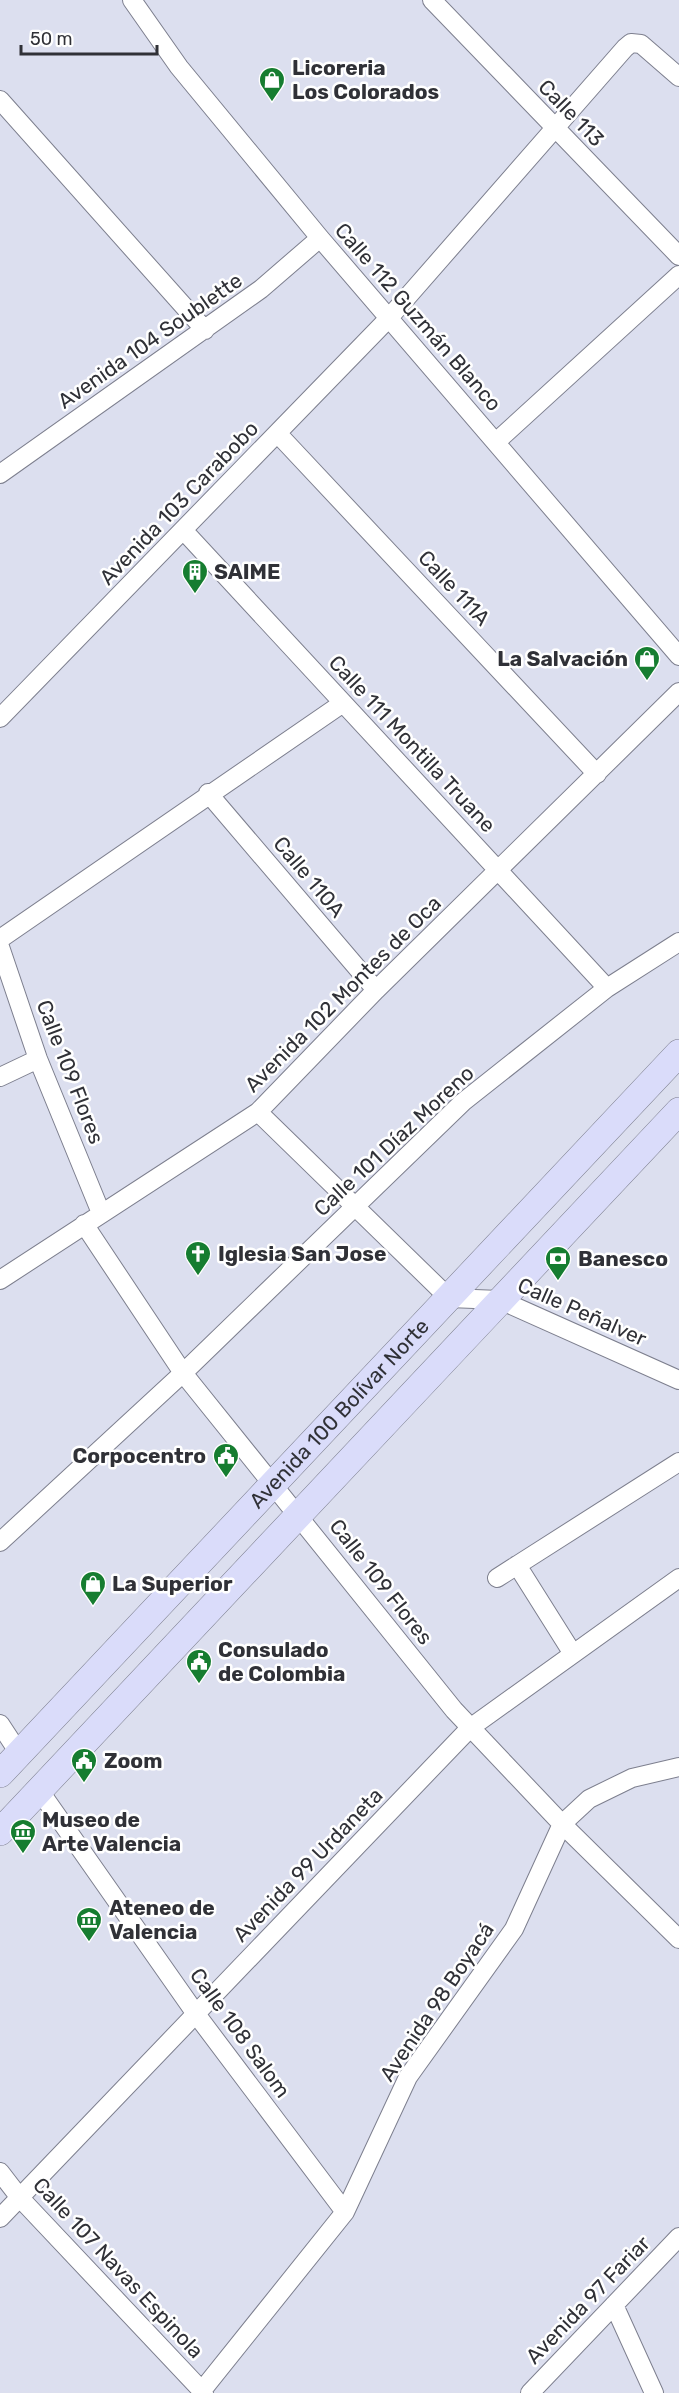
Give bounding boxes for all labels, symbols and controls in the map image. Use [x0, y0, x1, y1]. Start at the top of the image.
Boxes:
scale bar [21, 18, 158, 56]
text: 50 m [30, 28, 73, 50]
place label: Licoreria Los Colorados [292, 55, 439, 104]
shop icon: Licoreria Los Colorados [257, 65, 287, 103]
street label: Calle 113 [533, 74, 609, 151]
street label: Calle 112 Guzmán Blanco [330, 218, 507, 416]
street label: Avenida 104 Soublette [53, 267, 247, 414]
street label: Avenida 103 Carabobo [94, 416, 263, 590]
street label: Calle 111A [413, 545, 495, 630]
building icon: SAIME [180, 557, 210, 595]
place label: SAIME [214, 559, 280, 584]
shop icon: La Salvación [632, 644, 662, 682]
place label: La Salvación [497, 646, 628, 671]
street label: Calle 111 Montilla Truane [324, 650, 501, 837]
street label: Calle 110A [268, 831, 350, 922]
street label: Avenida 102 Montes de Oca [239, 890, 446, 1097]
street label: Calle 109 Flores [32, 996, 109, 1147]
street label: Calle 101 Díaz Moreno [309, 1060, 479, 1221]
church icon: Iglesia San Jose [183, 1239, 213, 1277]
place label: Iglesia San Jose [218, 1241, 386, 1266]
bank icon: Banesco [543, 1244, 573, 1282]
place label: Banesco [578, 1246, 668, 1271]
street label: Calle Peñalver [514, 1272, 650, 1351]
street label: Avenida 100 Bolívar Norte [244, 1313, 434, 1513]
public building icon: Corpocentro [211, 1441, 241, 1479]
place label: Corpocentro [72, 1443, 206, 1468]
street label: Calle 109 Flores [325, 1514, 438, 1649]
shop icon: La Superior [78, 1569, 108, 1607]
place label: La Superior [112, 1571, 233, 1596]
place label: Consulado de Colombia [218, 1637, 346, 1686]
public building icon: Consulado de Colombia [184, 1647, 214, 1685]
public building icon: Zoom [69, 1746, 99, 1784]
place label: Zoom [104, 1748, 162, 1773]
street label: Avenida 99 Urdaneta [228, 1782, 388, 1947]
place label: Museo de Arte Valencia [42, 1807, 181, 1856]
museum icon: Museo de Arte Valencia [8, 1817, 38, 1855]
place label: Ateneo de Valencia [109, 1895, 215, 1944]
museum icon: Ateneo de Valencia [74, 1905, 104, 1943]
street label: Avenida 98 Boyacá [374, 1918, 499, 2086]
street label: Calle 108 Salom [185, 1963, 296, 2102]
street label: Calle 107 Navas Espinola [28, 2172, 209, 2363]
street label: Avenida 97 Fariar [520, 2231, 655, 2369]

